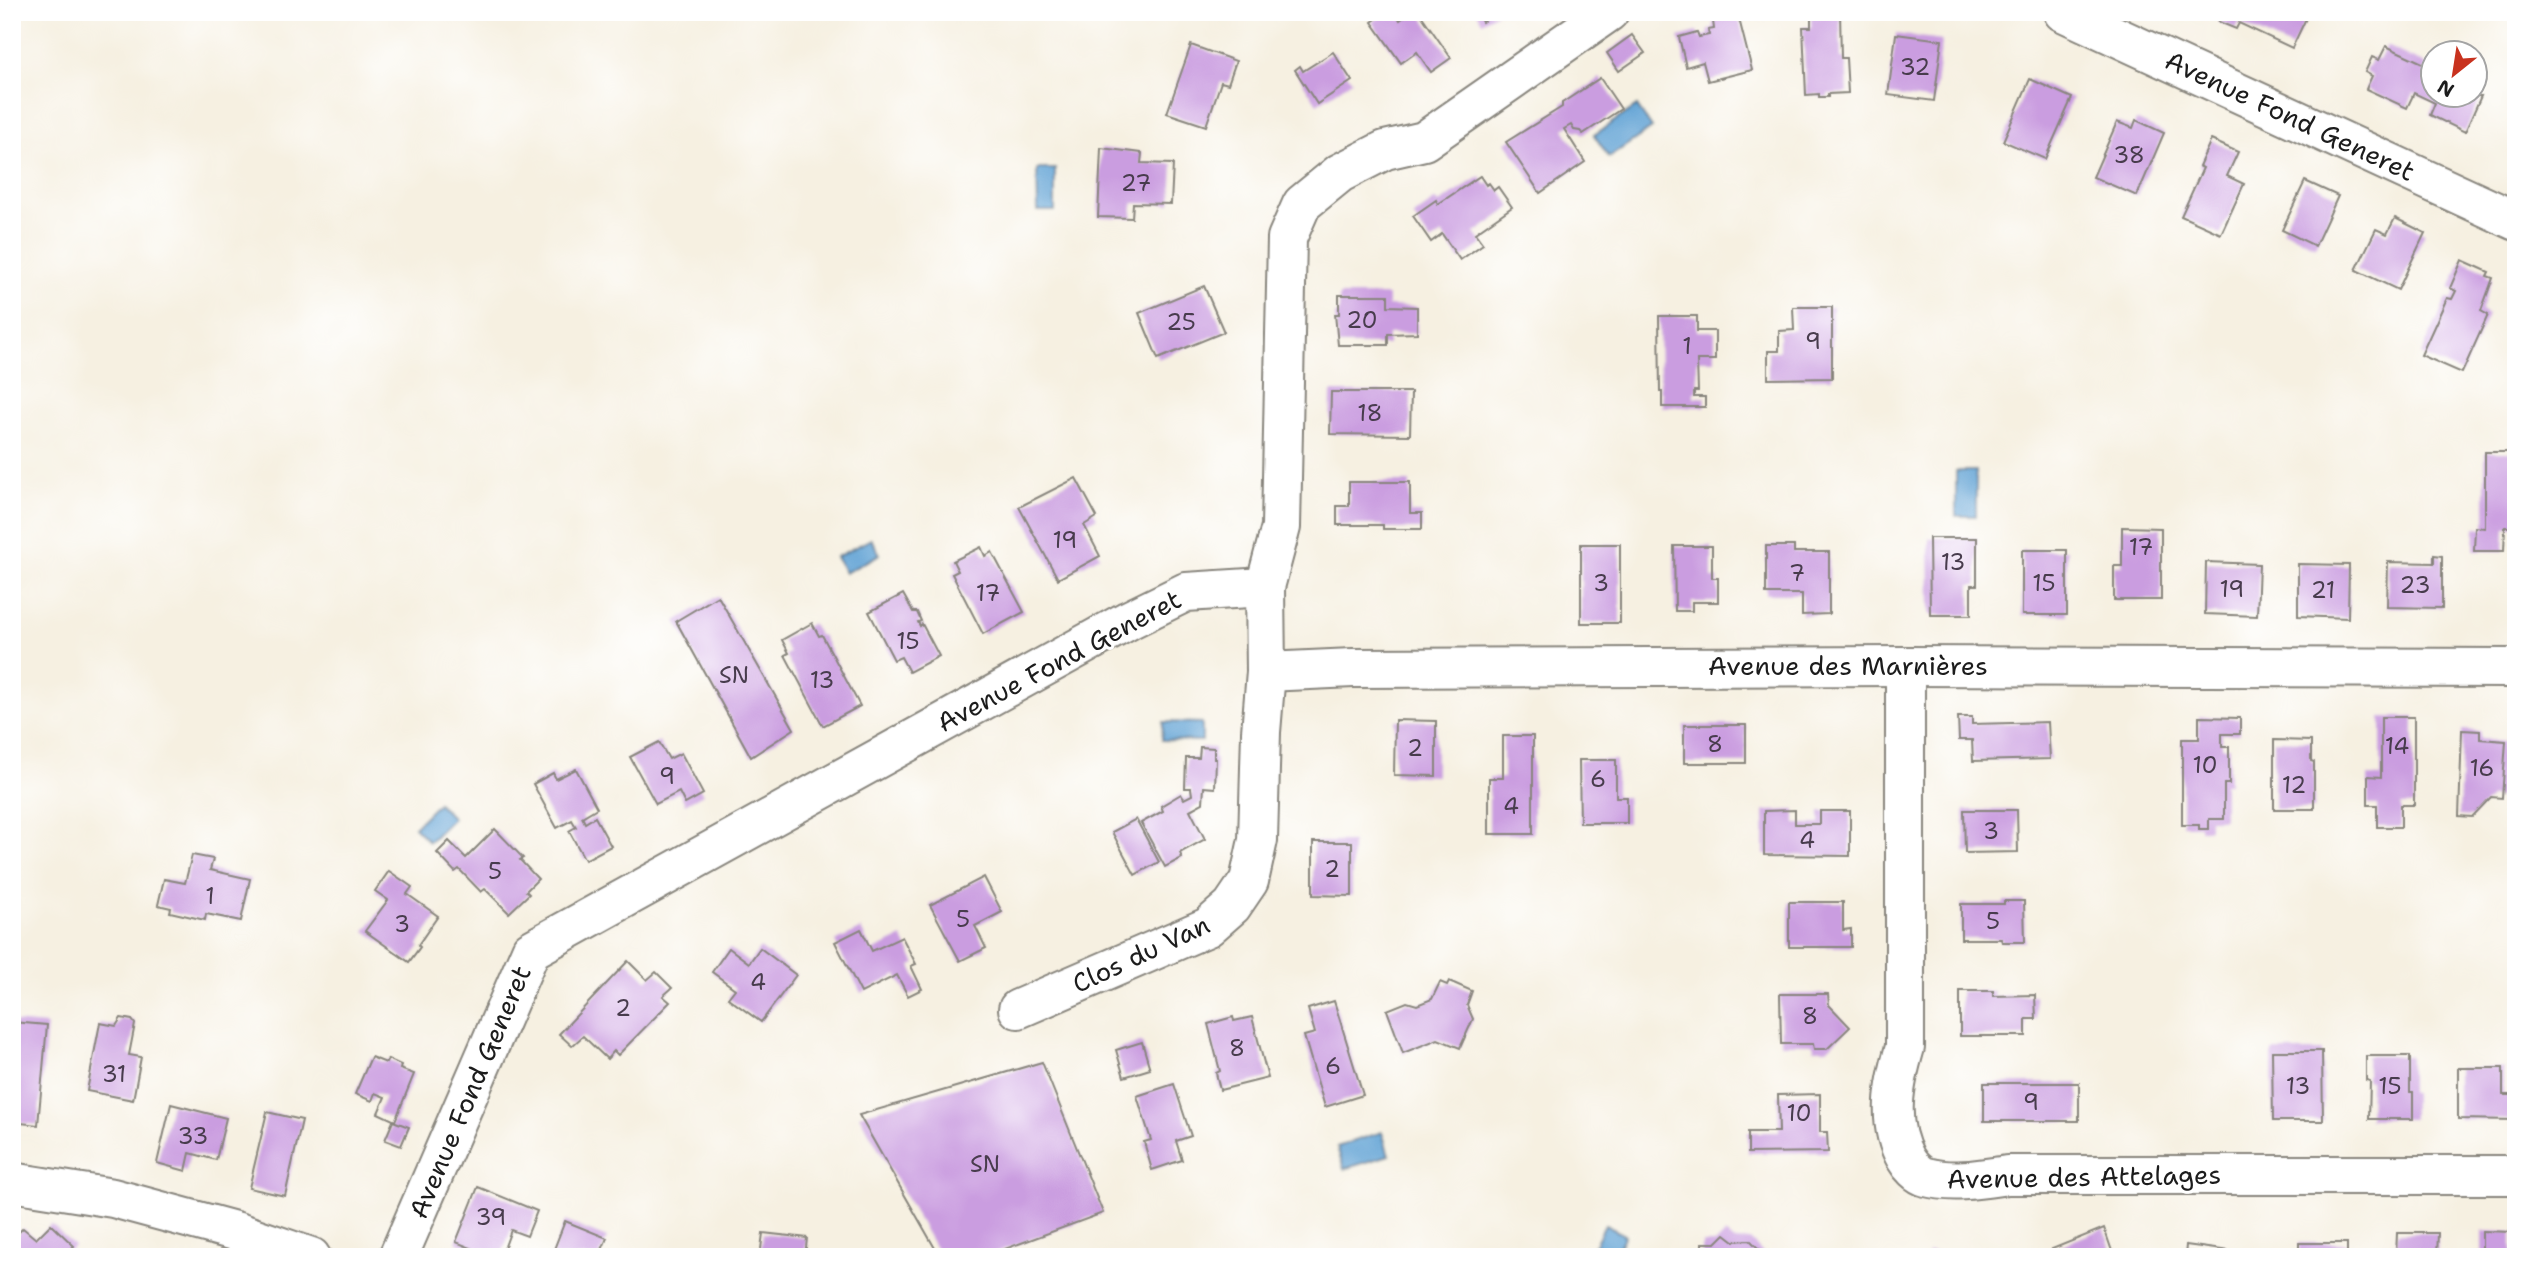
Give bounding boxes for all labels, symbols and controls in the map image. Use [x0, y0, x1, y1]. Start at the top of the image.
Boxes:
north arrow [2420, 38, 2490, 108]
street label: Avenue Fond Generet [2160, 42, 2421, 189]
house number: 32 [1900, 52, 1930, 82]
text: N [2433, 74, 2459, 103]
house number: 38 [2113, 140, 2145, 170]
house number: 27 [1121, 168, 1151, 198]
house number: 20 [1346, 305, 1378, 335]
house number: 25 [1166, 307, 1196, 337]
house number: 9 [1805, 326, 1821, 356]
house number: 1 [1682, 331, 1692, 361]
house number: 18 [1357, 398, 1383, 428]
house number: 19 [1053, 525, 1077, 555]
house number: 17 [2129, 532, 2153, 562]
house number: 13 [1941, 547, 1965, 577]
house number: 7 [1789, 558, 1805, 588]
house number: 3 [1593, 568, 1609, 598]
house number: 15 [2032, 568, 2056, 598]
house number: 23 [2399, 570, 2431, 600]
house number: 19 [2220, 574, 2244, 604]
house number: 21 [2311, 575, 2335, 605]
house number: 17 [976, 578, 1000, 608]
street label: Avenue Fond Generet [931, 581, 1187, 740]
house number: 15 [896, 626, 920, 656]
street label: Avenue des Marnières [1708, 648, 1988, 683]
house number: SN [719, 660, 749, 690]
house number: 13 [810, 665, 834, 695]
house number: 8 [1707, 729, 1723, 759]
house number: 14 [2385, 731, 2409, 761]
house number: 2 [1407, 733, 1423, 763]
house number: 10 [2192, 750, 2218, 780]
house number: 16 [2470, 753, 2494, 783]
house number: 9 [659, 761, 675, 791]
house number: 6 [1590, 764, 1606, 794]
house number: 12 [2282, 770, 2306, 800]
house number: 4 [1503, 791, 1519, 821]
house number: 3 [1983, 816, 1999, 846]
house number: 4 [1799, 825, 1815, 855]
house number: 2 [1324, 854, 1340, 884]
house number: 5 [488, 856, 502, 886]
house number: 1 [205, 881, 215, 911]
house number: 5 [956, 904, 970, 934]
street label: Clos du Van [1066, 906, 1215, 1001]
house number: 5 [1986, 906, 2000, 936]
house number: 3 [394, 909, 410, 939]
street label: Avenue Fond Generet [400, 960, 539, 1224]
house number: 4 [750, 967, 766, 997]
house number: 2 [615, 993, 631, 1023]
house number: 8 [1802, 1001, 1818, 1031]
house number: 8 [1229, 1033, 1245, 1063]
house number: 6 [1325, 1051, 1341, 1081]
house number: 31 [102, 1059, 126, 1089]
house number: 13 [2286, 1071, 2310, 1101]
house number: 15 [2378, 1071, 2402, 1101]
house number: 9 [2023, 1087, 2039, 1117]
house number: 10 [1786, 1098, 1812, 1128]
house number: 33 [178, 1121, 208, 1151]
house number: SN [970, 1149, 1000, 1179]
street label: Avenue des Attelages [1947, 1157, 2221, 1196]
house number: 39 [476, 1202, 506, 1232]

